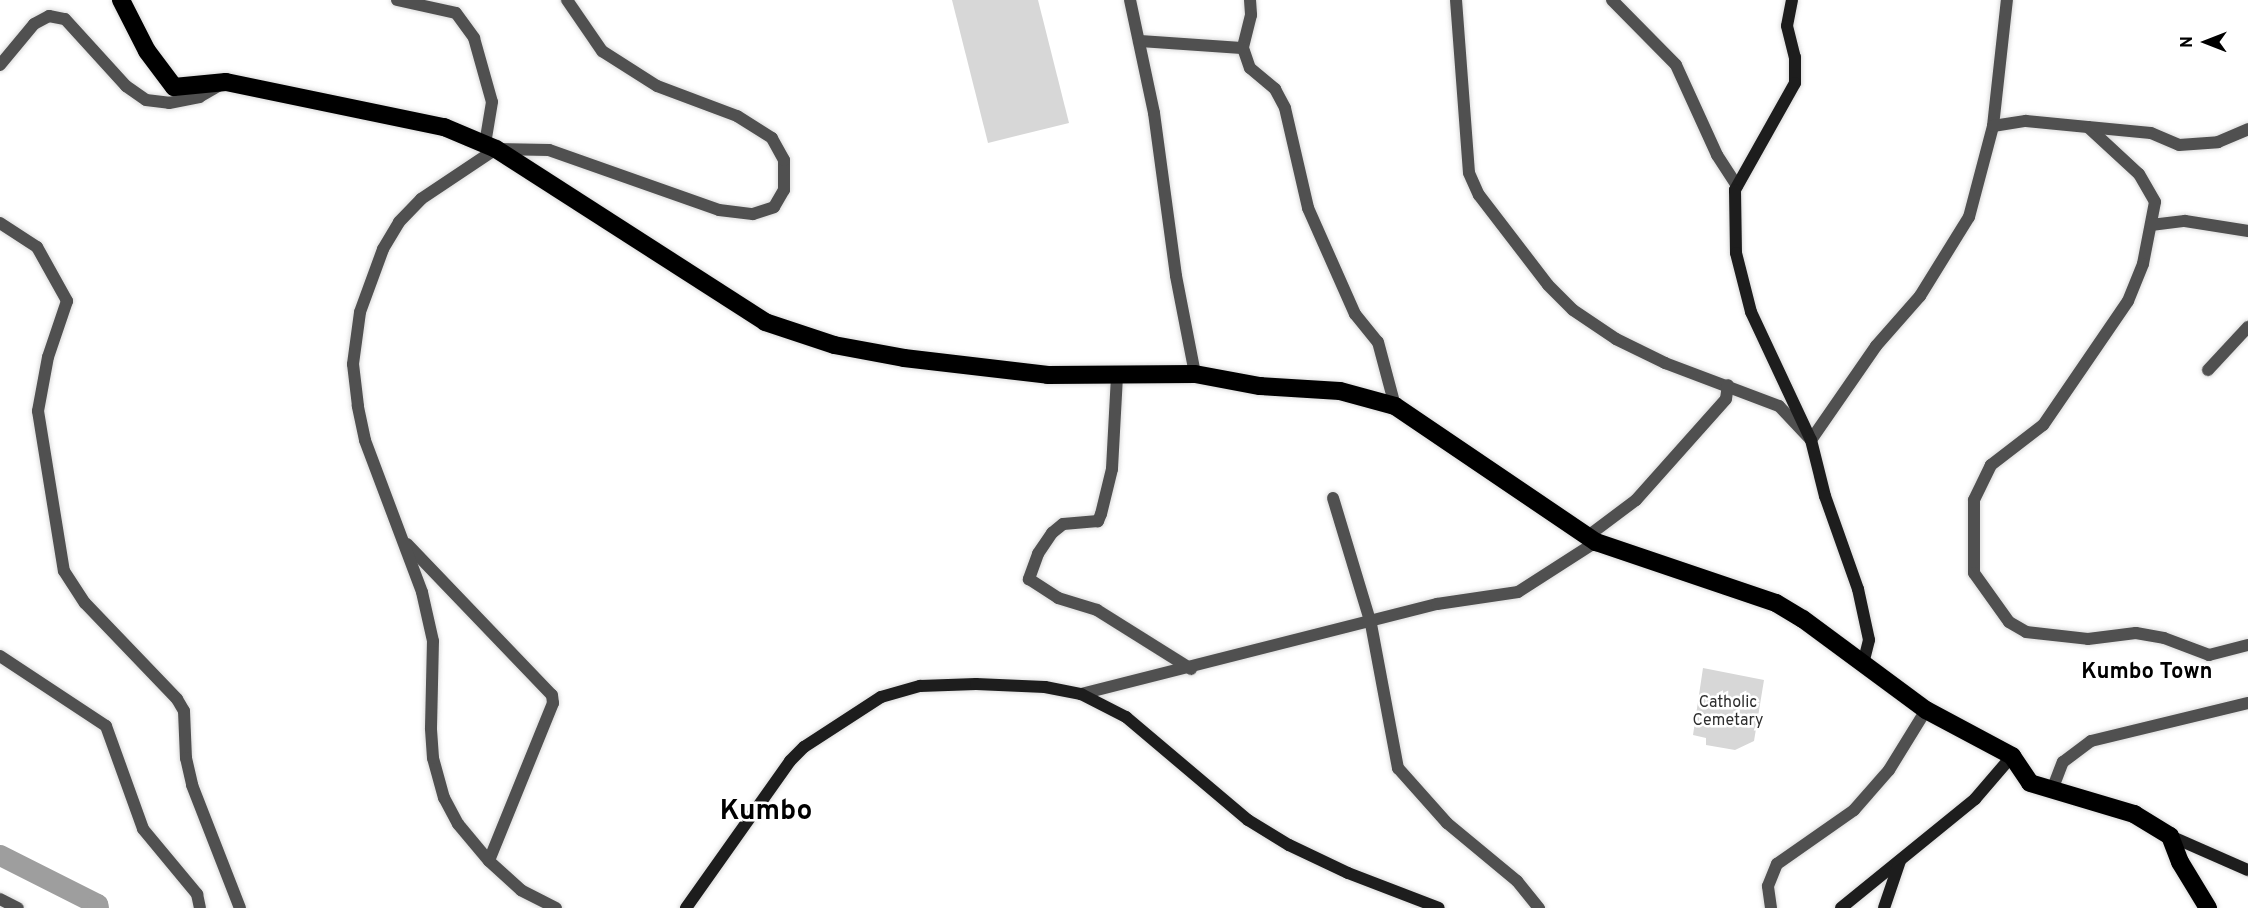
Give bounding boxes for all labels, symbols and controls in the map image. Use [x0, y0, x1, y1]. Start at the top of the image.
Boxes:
north arrow [2176, 12, 2236, 72]
text: N [2178, 36, 2198, 48]
district label: Kumbo Town [2081, 660, 2213, 686]
park label: Catholic Cemetary [1693, 693, 1763, 731]
district label: Kumbo [720, 795, 812, 829]

